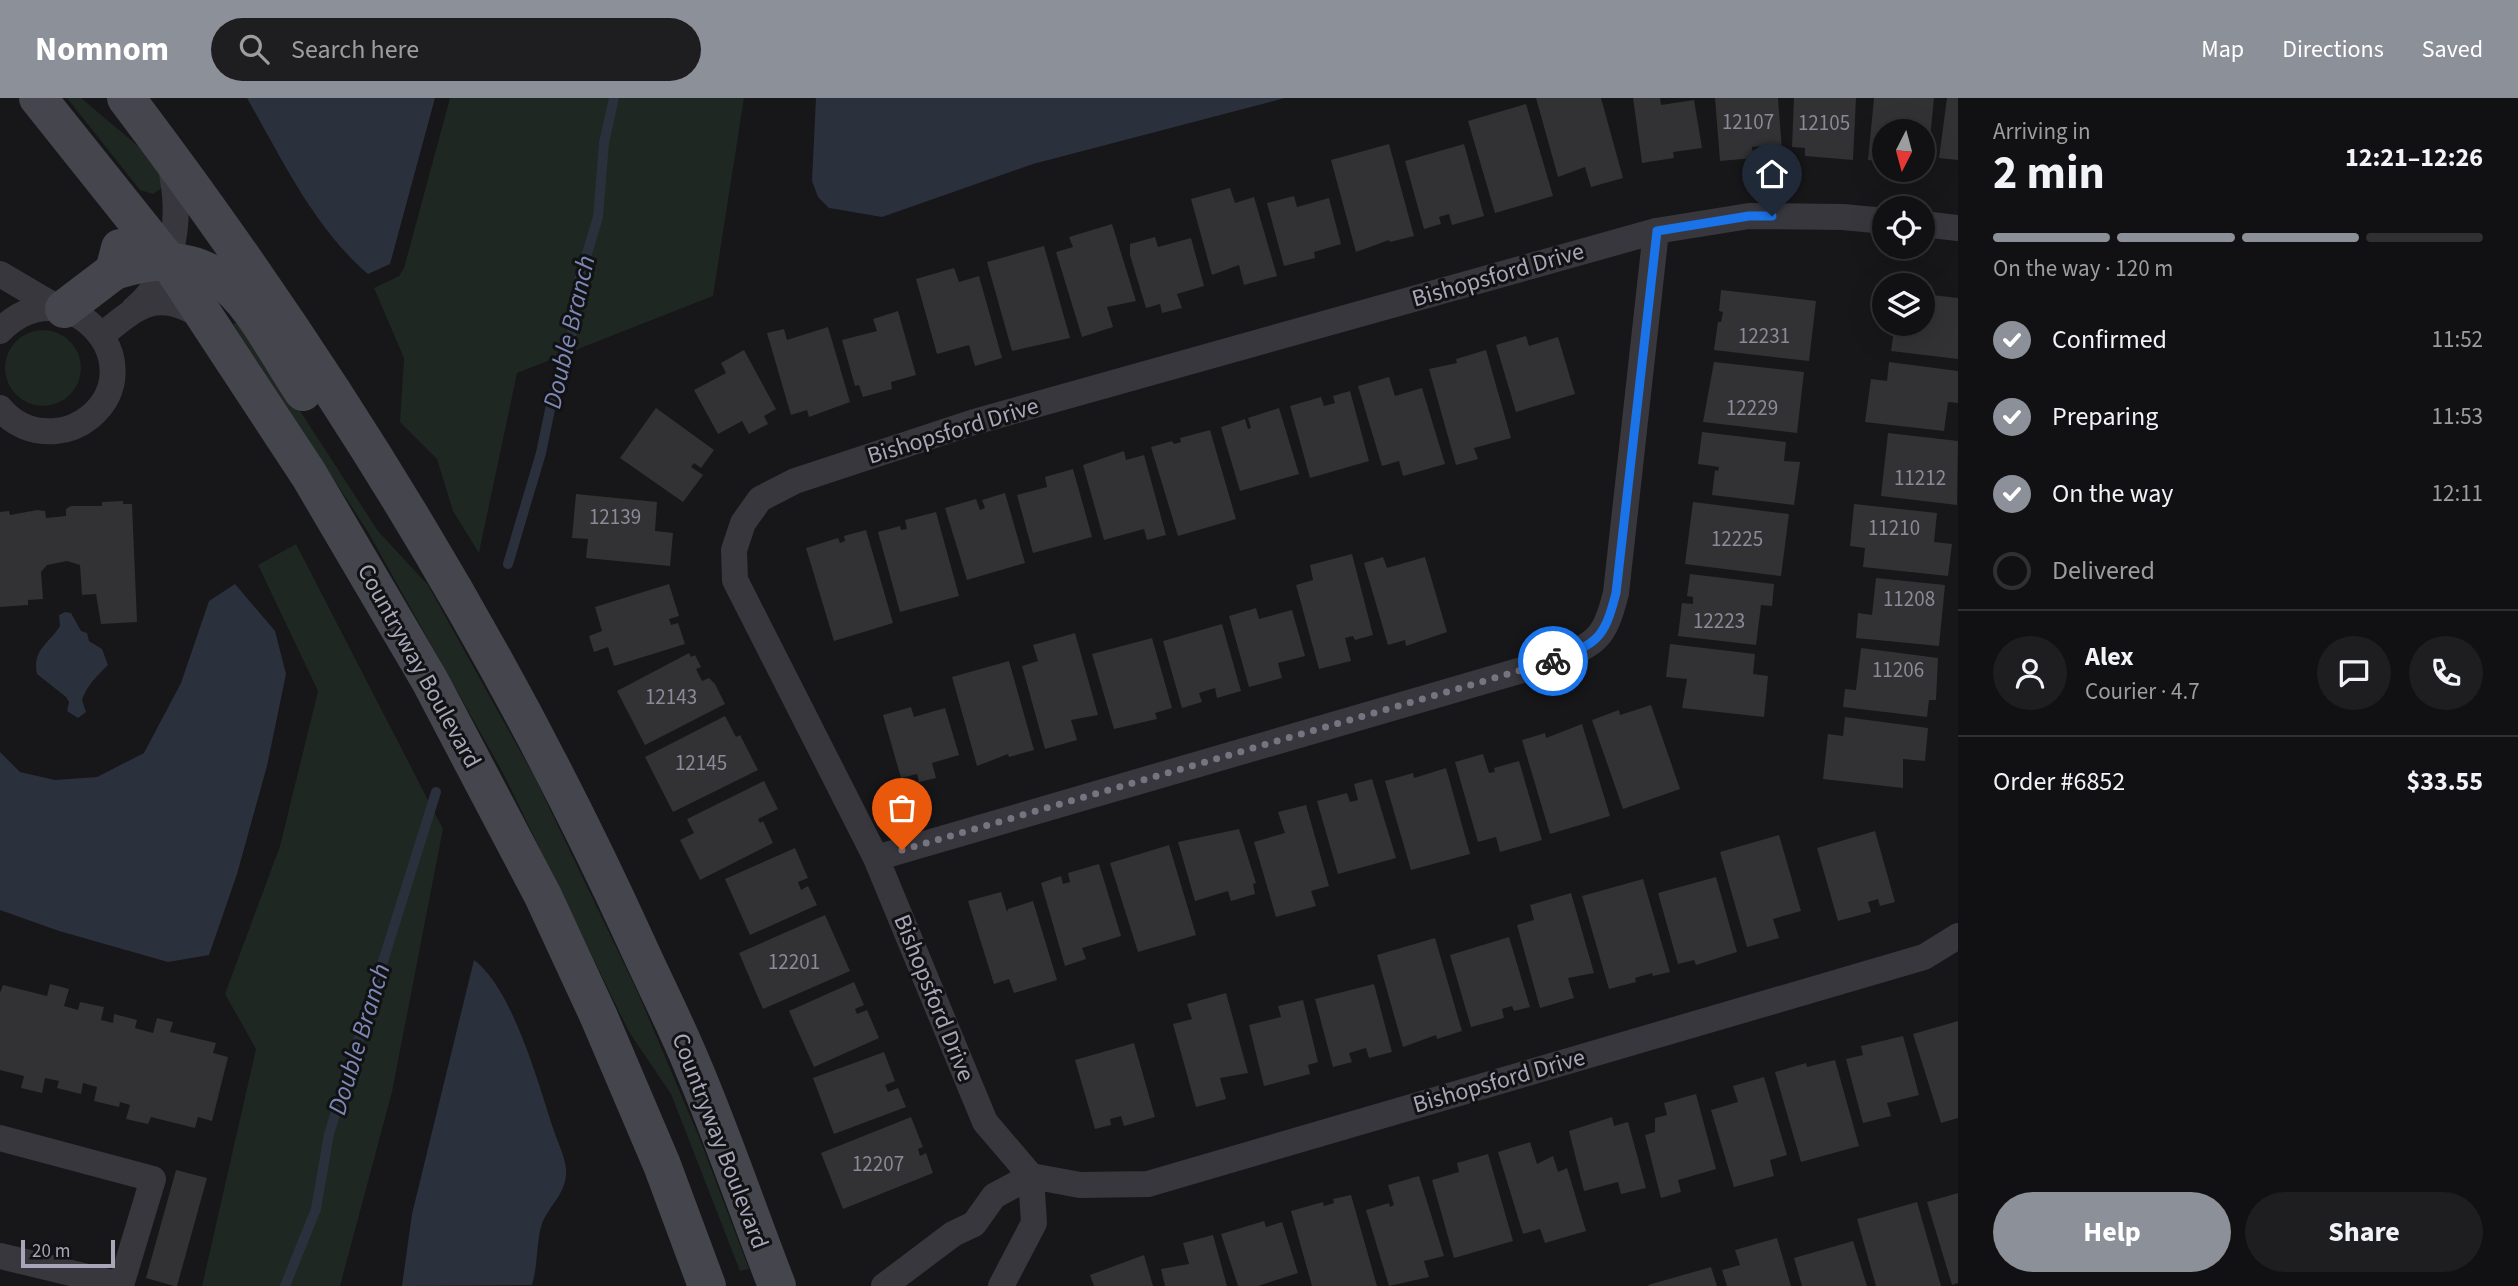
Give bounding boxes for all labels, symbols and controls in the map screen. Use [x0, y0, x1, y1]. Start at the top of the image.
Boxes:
search box [211, 18, 701, 81]
text: Nomnom [35, 26, 169, 73]
icon: search [235, 30, 273, 68]
text: Search here [291, 31, 419, 68]
text: Map [2201, 32, 2244, 67]
text: Directions [2282, 32, 2384, 67]
text: Saved [2422, 32, 2483, 67]
house number: 12107 [1722, 107, 1774, 137]
house number: 12105 [1798, 108, 1850, 138]
text: Arriving in [1993, 115, 2091, 148]
north arrow [1872, 119, 1936, 182]
map controls [1872, 119, 1935, 336]
text: 12:21–12:26 [2345, 139, 2483, 176]
text: 2 min [1993, 141, 2105, 206]
pin [1742, 144, 1802, 216]
icon: home [1753, 155, 1791, 193]
button: locate [1872, 196, 1935, 259]
street label: Bishopsford Drive [1408, 234, 1588, 316]
water label: Double Branch [533, 252, 605, 412]
text: On the way · 120 m [1993, 252, 2173, 285]
button: layers [1872, 273, 1935, 336]
house number: 12231 [1738, 321, 1790, 351]
icon: check [1993, 321, 2031, 359]
text: Confirmed [2052, 321, 2167, 358]
text: 11:52 [2432, 323, 2483, 356]
street label: Bishopsford Drive [863, 388, 1043, 474]
house number: 12229 [1726, 393, 1778, 423]
icon: check [1993, 398, 2031, 436]
text: Preparing [2052, 398, 2158, 435]
text: 11:53 [2432, 400, 2483, 433]
house number: 11212 [1894, 463, 1946, 493]
icon: check [1993, 475, 2031, 513]
text: On the way [2052, 475, 2173, 512]
text: 12:11 [2432, 477, 2483, 510]
house number: 12139 [589, 502, 641, 532]
house number: 11210 [1868, 513, 1920, 543]
house number: 12225 [1711, 524, 1763, 554]
text: Delivered [2052, 552, 2155, 589]
street label: Countryway Boulevard [348, 557, 490, 775]
house number: 11208 [1883, 584, 1935, 614]
house number: 12223 [1693, 606, 1745, 636]
courier [1518, 626, 1588, 696]
button: person [1993, 636, 2067, 710]
button: chat [2317, 636, 2391, 710]
button: phone [2409, 636, 2483, 710]
text: Alex [2085, 638, 2134, 675]
icon: bike [1534, 642, 1572, 680]
house number: 11206 [1872, 655, 1924, 685]
text: Courier · 4.7 [2085, 675, 2200, 708]
house number: 12143 [645, 682, 697, 712]
house number: 12145 [675, 748, 727, 778]
text: Order #6852 [1993, 763, 2125, 800]
text: $33.55 [2407, 763, 2483, 800]
pin [872, 778, 932, 850]
icon: bag [883, 789, 921, 827]
street label: Bishopsford Drive [885, 909, 983, 1087]
house number: 12201 [768, 947, 820, 977]
water label: Double Branch [318, 959, 400, 1119]
street label: Countryway Boulevard [663, 1028, 777, 1254]
street label: Bishopsford Drive [1409, 1040, 1589, 1122]
house number: 12207 [852, 1149, 904, 1179]
button: Help [1993, 1192, 2231, 1272]
button: Share [2245, 1192, 2483, 1272]
scale bar [21, 1237, 116, 1269]
text: 20 m [32, 1238, 70, 1265]

